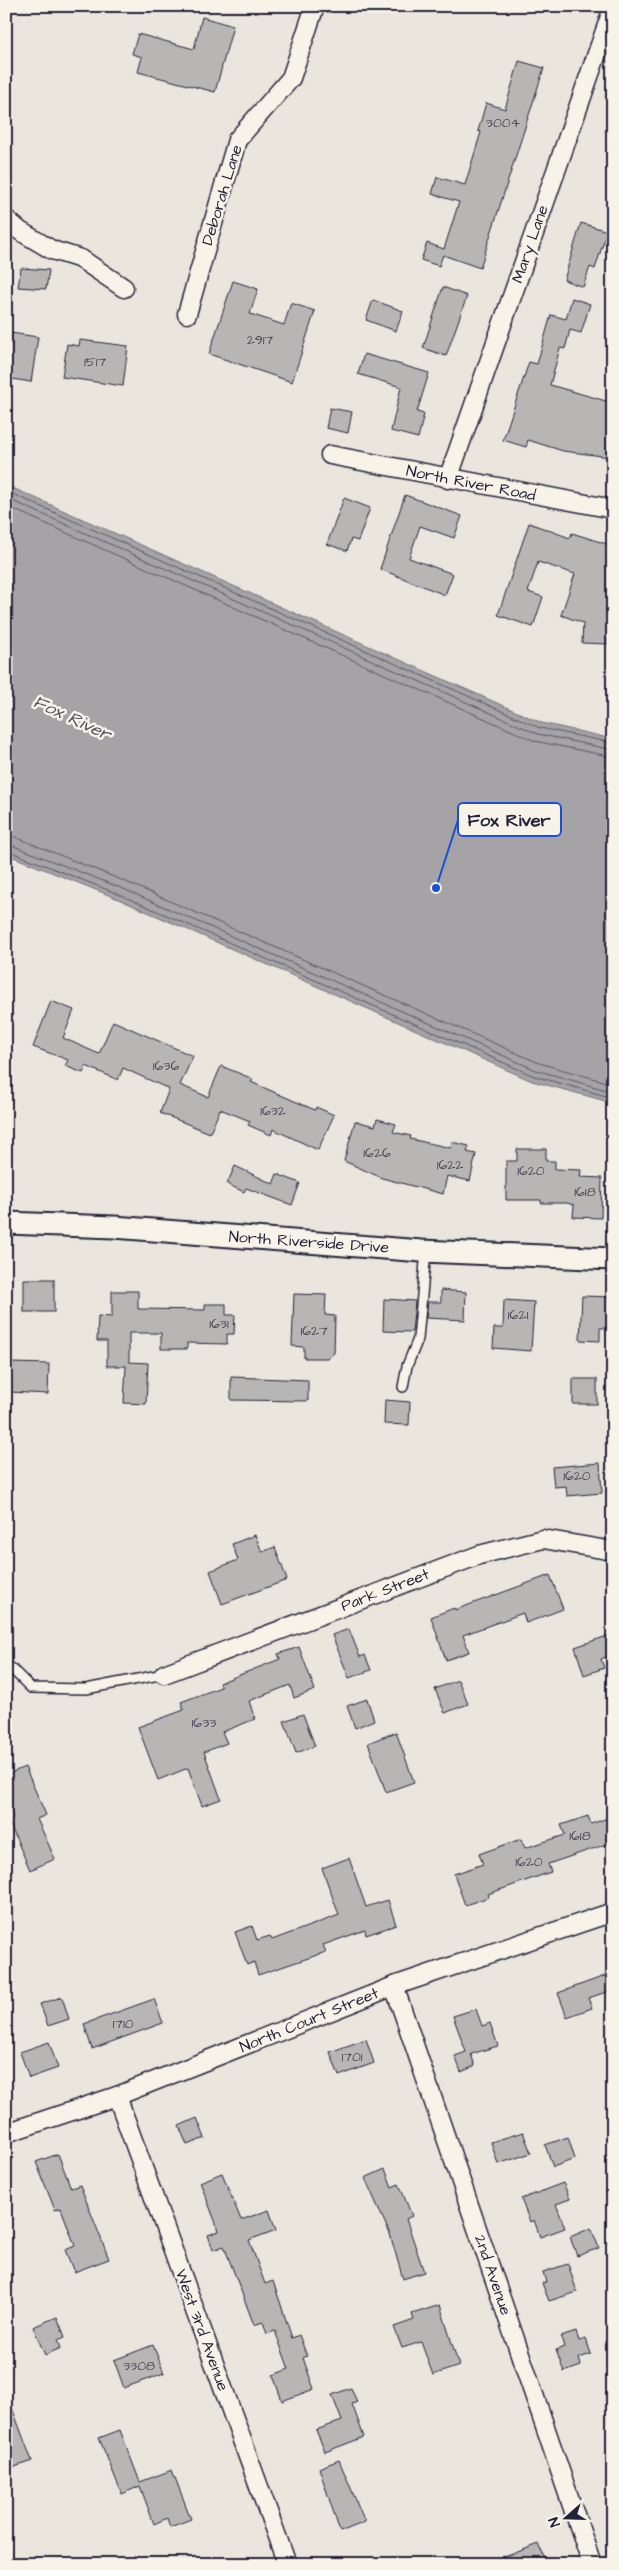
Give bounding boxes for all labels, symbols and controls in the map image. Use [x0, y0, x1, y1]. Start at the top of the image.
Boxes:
house number: 3004 [486, 113, 521, 133]
street label: Deborah Lane [196, 142, 248, 248]
street label: Mary Lane [506, 202, 555, 286]
house number: 2917 [247, 330, 274, 350]
house number: 1517 [84, 352, 106, 372]
street label: North River Road [404, 460, 538, 506]
water label: Fox River [29, 689, 117, 748]
callout: Fox River [458, 803, 561, 836]
text: Fox River [468, 808, 550, 833]
house number: 1636 [153, 1056, 179, 1076]
house number: 1632 [260, 1101, 286, 1121]
house number: 1626 [363, 1143, 391, 1163]
house number: 1622 [437, 1155, 463, 1175]
house number: 1620 [517, 1161, 545, 1181]
house number: 1618 [574, 1182, 596, 1202]
street label: North Riverside Drive [228, 1225, 390, 1259]
house number: 1621 [508, 1305, 528, 1325]
house number: 1631 [209, 1314, 229, 1334]
house number: 1627 [300, 1321, 328, 1341]
house number: 1620 [563, 1466, 591, 1486]
street label: Park Street [338, 1563, 433, 1617]
house number: 1633 [192, 1713, 216, 1733]
house number: 1618 [569, 1826, 591, 1846]
house number: 1620 [515, 1852, 543, 1872]
street label: North Court Street [236, 1982, 382, 2058]
house number: 1710 [112, 2014, 134, 2034]
house number: 1701 [341, 2047, 363, 2067]
street label: 2nd Avenue [469, 2232, 517, 2318]
street label: West 3rd Avenue [170, 2266, 234, 2394]
house number: 3308 [123, 2356, 155, 2376]
north arrow [542, 2492, 592, 2542]
text: N [544, 2514, 566, 2530]

